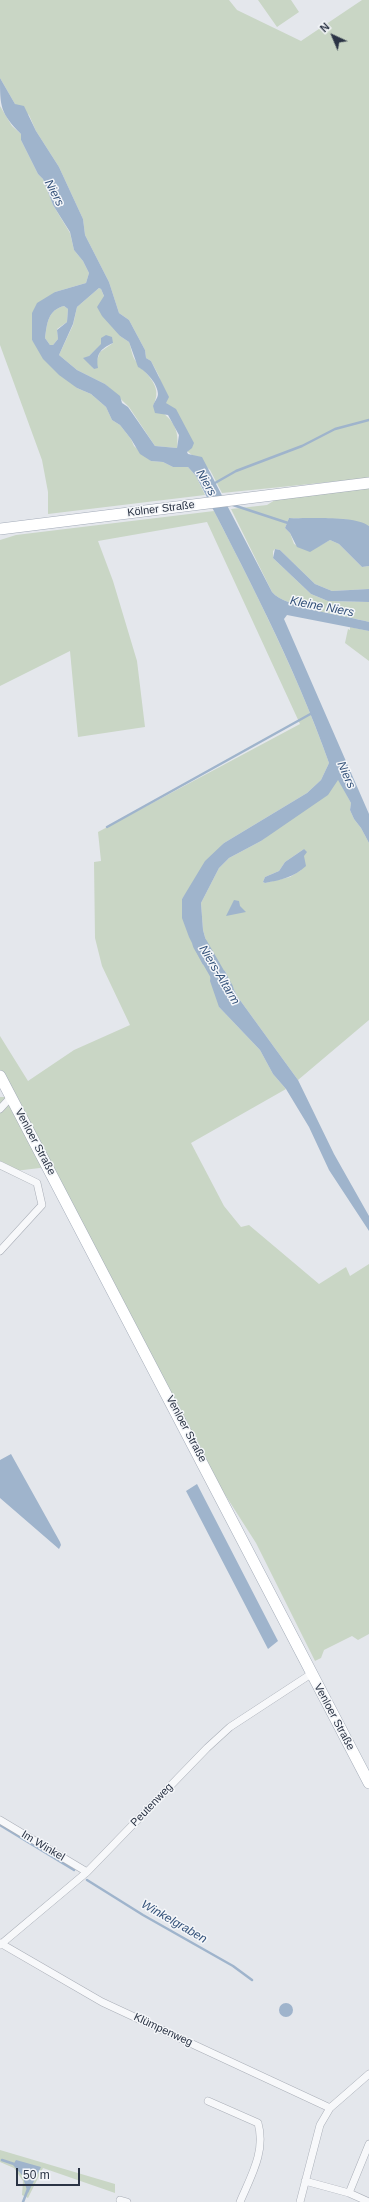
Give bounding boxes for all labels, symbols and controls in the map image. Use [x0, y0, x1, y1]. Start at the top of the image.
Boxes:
north arrow [313, 16, 353, 56]
text: N [318, 20, 332, 34]
water label: Niers [41, 177, 67, 209]
water label: Niers [193, 467, 219, 499]
street label: Kölner Straße [127, 498, 195, 520]
water label: Kleine Niers [289, 594, 355, 620]
water label: Niers [334, 759, 358, 791]
water label: Niers-Altarm [196, 943, 242, 1007]
street label: Venloer Straße [12, 1107, 58, 1177]
street label: Venloer Straße [163, 1394, 209, 1464]
street label: Venloer Straße [311, 1682, 357, 1752]
street label: Peutenweg [128, 1781, 176, 1829]
street label: Im Winkel [19, 1828, 67, 1864]
water label: Winkelgraben [139, 1897, 209, 1947]
street label: Klümpenweg [131, 2011, 195, 2049]
scale bar [18, 2160, 82, 2186]
text: 50 m [23, 2168, 50, 2182]

